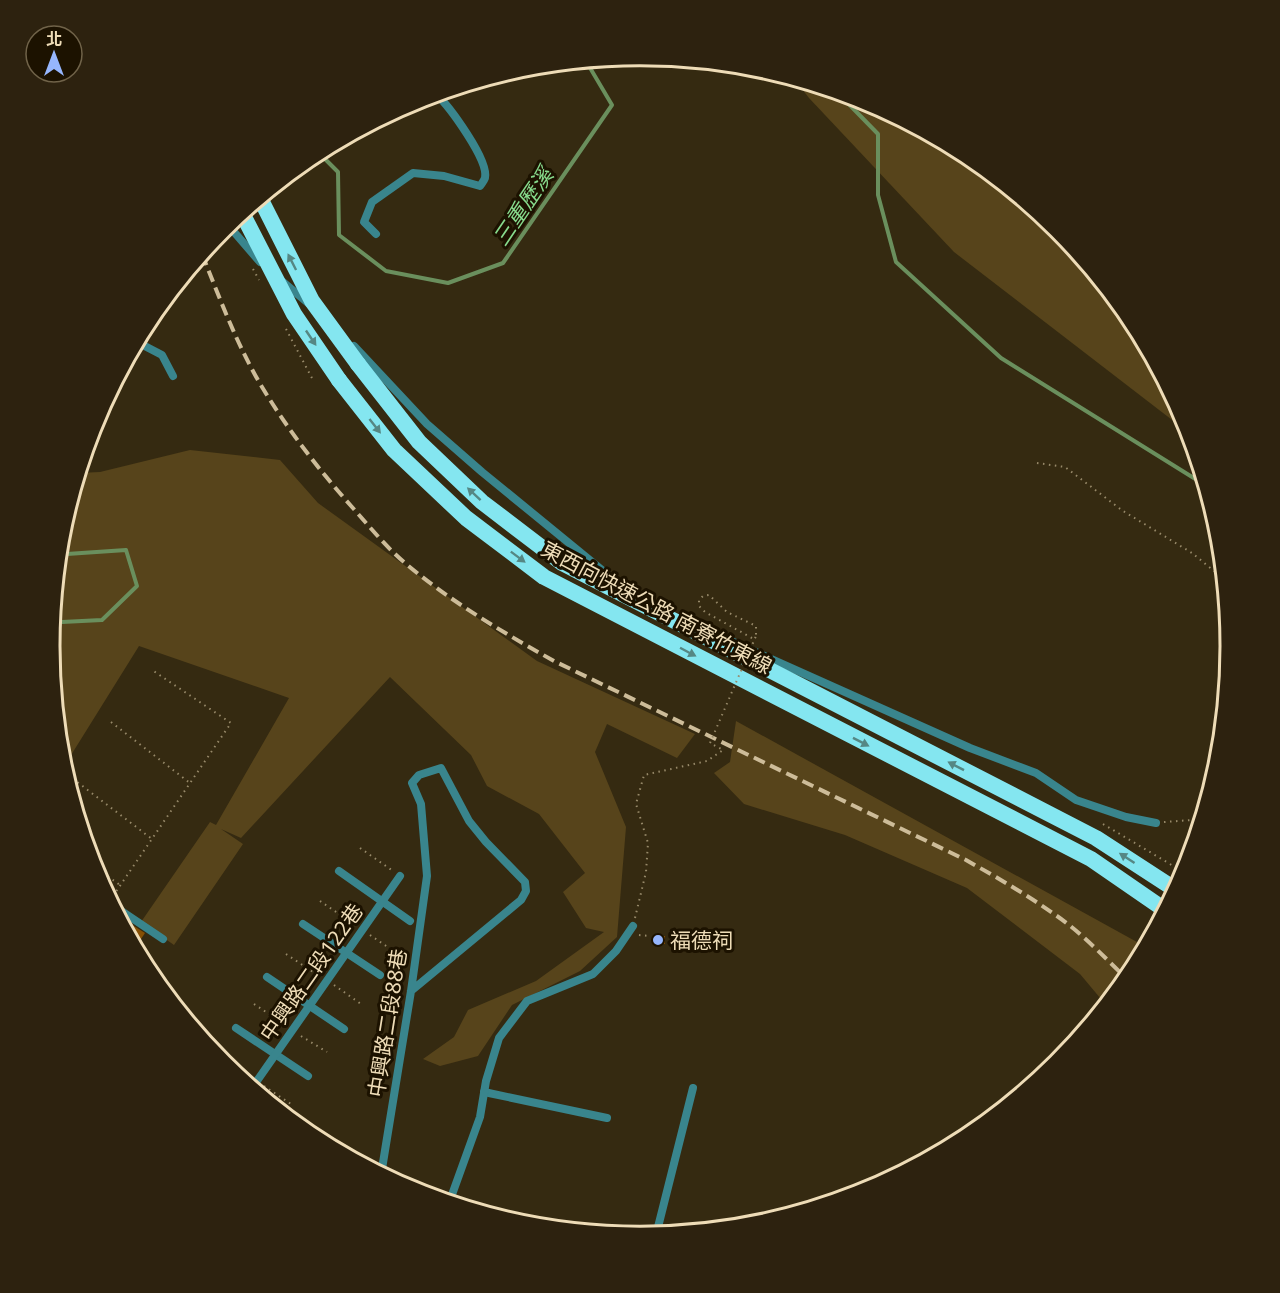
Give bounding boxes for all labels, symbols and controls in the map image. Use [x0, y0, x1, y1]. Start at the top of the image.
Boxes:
north arrow [24, 24, 84, 84]
text: 北 [46, 28, 62, 50]
water label: 三重歷溪 [485, 159, 561, 251]
one-way arrow [288, 254, 297, 271]
one-way arrow [305, 329, 317, 345]
one-way arrow [369, 418, 381, 433]
one-way arrow [467, 487, 482, 501]
street label: 東西向快速公路 南寮竹東線 [537, 534, 777, 680]
one-way arrow [510, 551, 526, 563]
one-way arrow [680, 647, 697, 657]
one-way arrow [853, 737, 870, 746]
one-way arrow [947, 761, 964, 771]
one-way arrow [1119, 853, 1135, 864]
street label: 中興路二段122巷 [253, 898, 369, 1046]
place label: 福德祠 [670, 926, 733, 954]
marker: 福德祠 [651, 933, 665, 947]
street label: 中興路二段88巷 [361, 947, 413, 1099]

